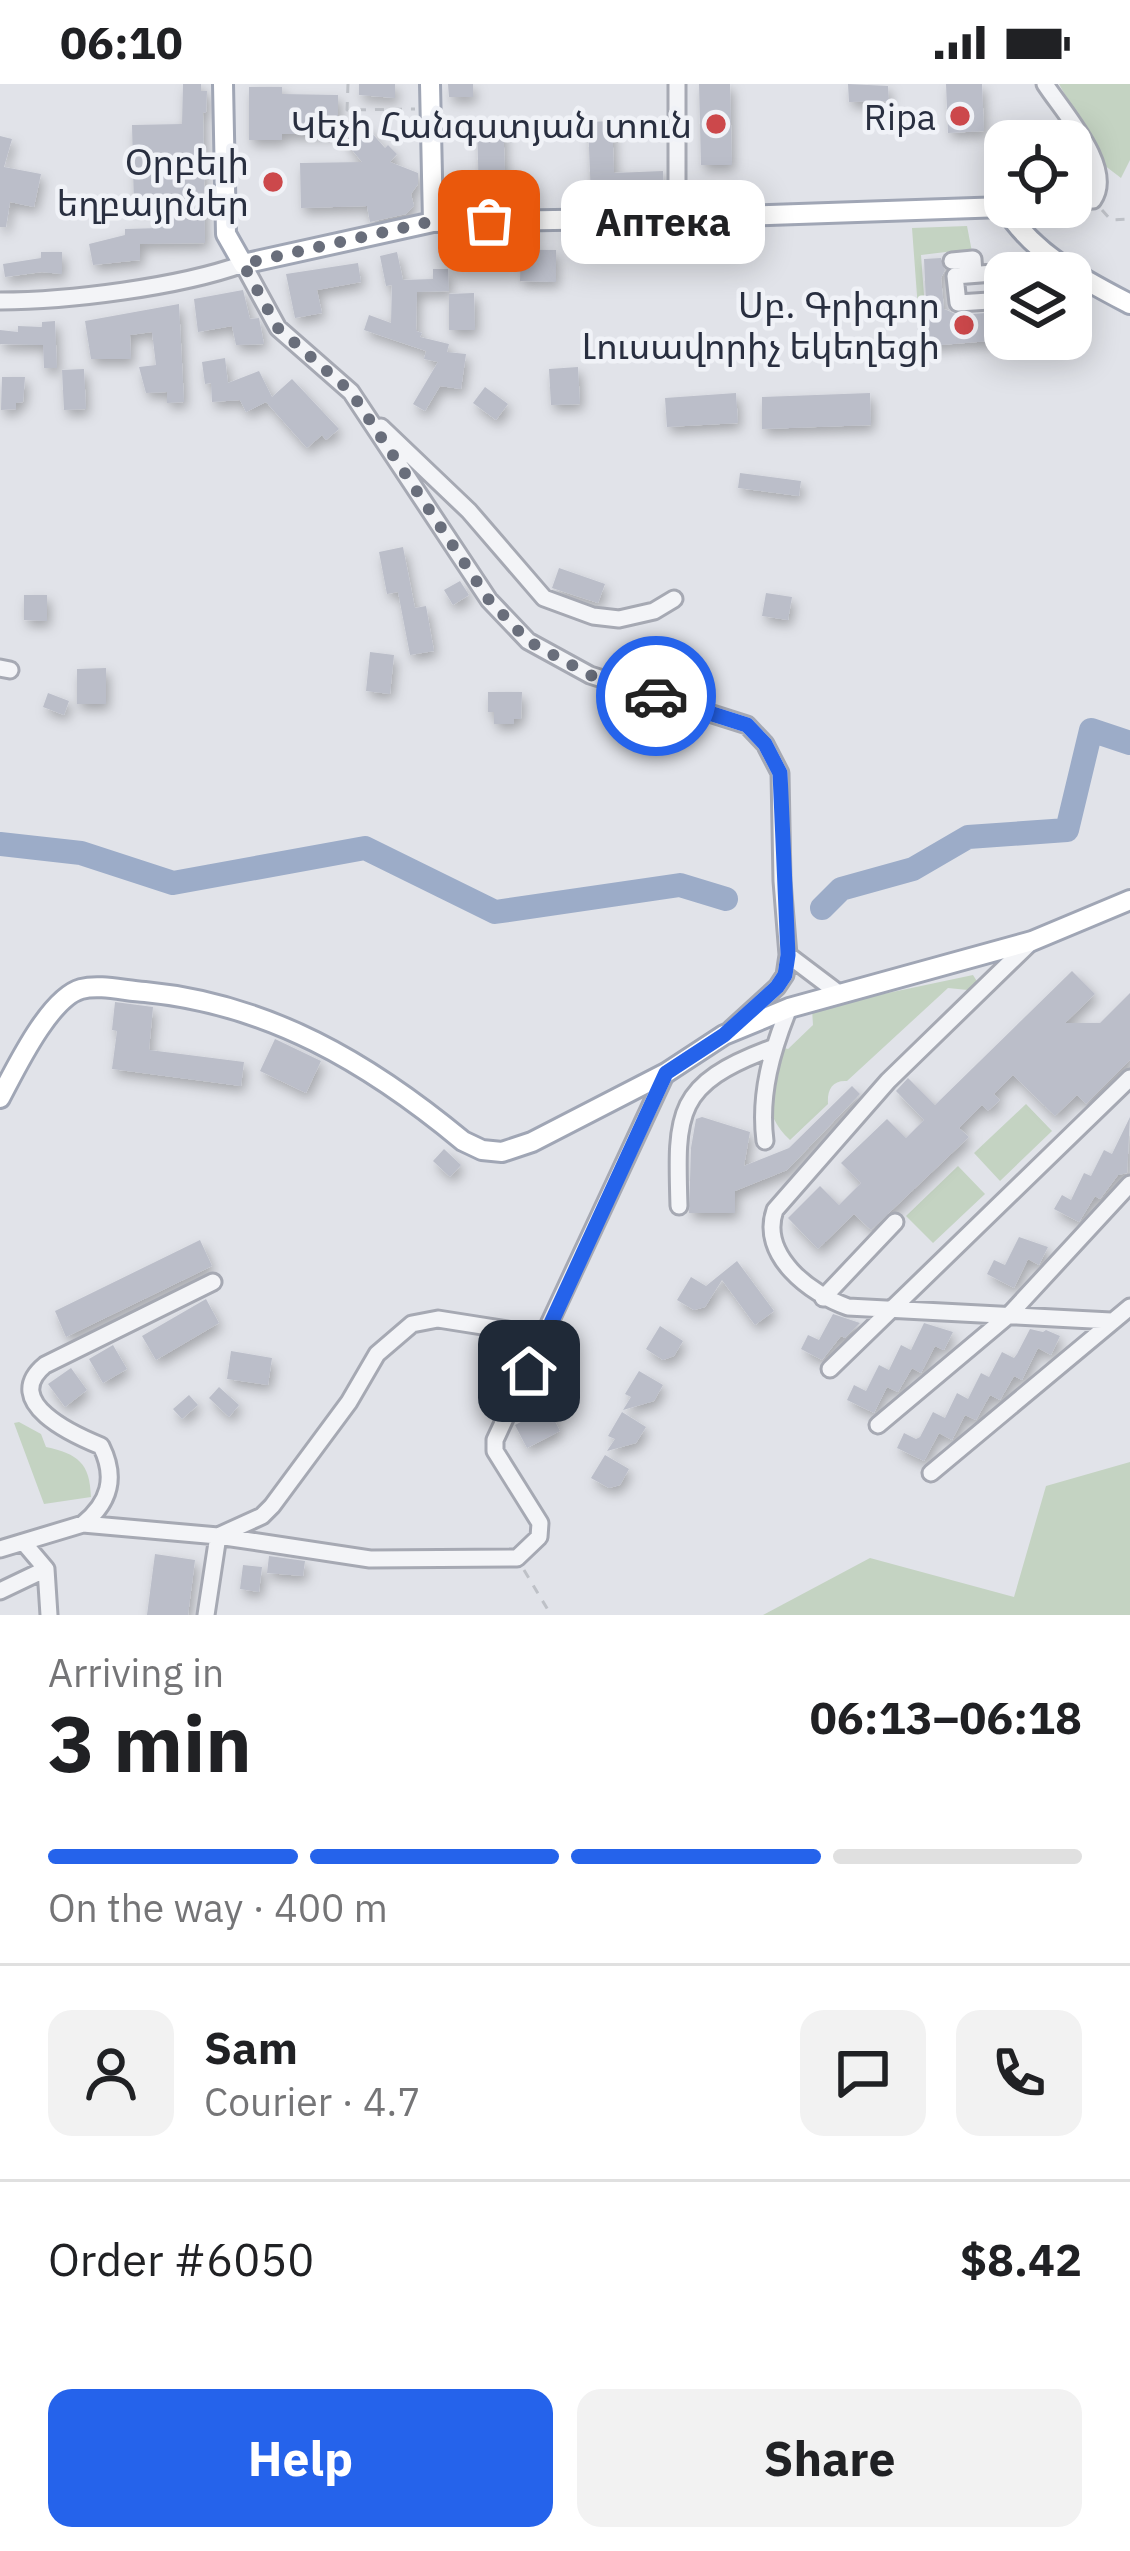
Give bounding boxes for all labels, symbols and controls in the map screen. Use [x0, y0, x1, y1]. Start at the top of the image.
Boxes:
text: 06:10 [60, 13, 183, 71]
place label: Ripa [864, 93, 936, 140]
place label: Կեչի Հանգստյան տուն [291, 101, 692, 148]
marker: Ripa [947, 103, 973, 129]
marker: Կեչի Հանգստյան տուն [703, 111, 729, 137]
map controls [984, 120, 1092, 360]
button: locate [984, 120, 1092, 228]
place label: Օրբելի եղբայրներ [57, 138, 249, 226]
marker: Օրբելի եղբայրներ [260, 169, 286, 195]
pin [438, 170, 540, 272]
callout: Аптека [561, 179, 765, 263]
icon: bag [456, 188, 522, 254]
text: Аптека [595, 196, 731, 247]
button: layers [984, 252, 1092, 360]
place label: Սբ. Գրիգոր Լուսավորիչ եկեղեցի [581, 281, 940, 369]
marker: Սբ. Գրիգոր Լուսավորիչ եկեղեցի [951, 312, 977, 338]
courier [596, 636, 716, 756]
icon: car [623, 663, 689, 729]
pin [478, 1320, 580, 1422]
icon: home [496, 1338, 562, 1404]
text: Arriving in [48, 1647, 224, 1698]
text: 06:13–06:18 [810, 1688, 1082, 1746]
text: 3 min [48, 1692, 252, 1793]
text: On the way · 400 m [48, 1882, 388, 1933]
button: person [48, 2010, 174, 2136]
button: chat [800, 2010, 926, 2136]
button: phone [956, 2010, 1082, 2136]
text: Sam [204, 2018, 298, 2076]
text: Courier · 4.7 [204, 2076, 421, 2127]
text: Order #6050 [48, 2230, 314, 2288]
text: $8.42 [960, 2230, 1082, 2288]
button: Help [48, 2389, 553, 2527]
button: Share [577, 2389, 1082, 2527]

